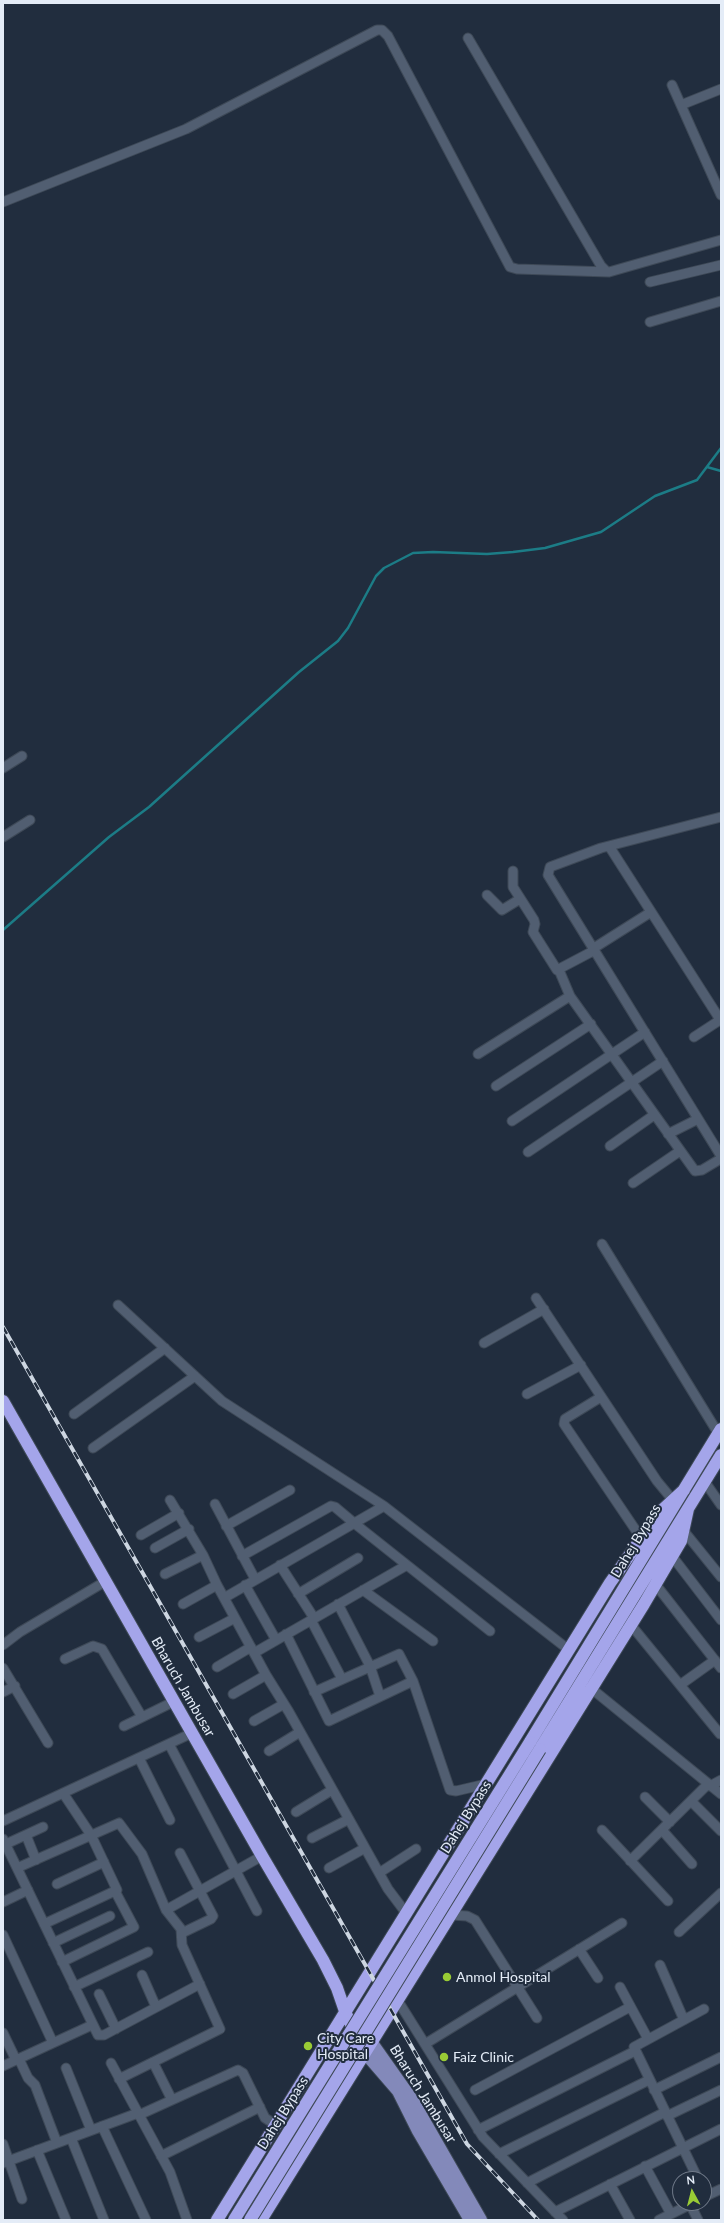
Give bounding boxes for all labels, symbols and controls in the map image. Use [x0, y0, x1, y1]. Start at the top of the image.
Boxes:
street label: Dahej Bypass [608, 1501, 664, 1581]
street label: Bharuch Jambusar [148, 1634, 218, 1740]
street label: Dahej Bypass [437, 1778, 495, 1856]
place label: Anmol Hospital [456, 1969, 551, 1985]
marker: Anmol Hospital [441, 1971, 453, 1983]
place label: City Care Hospital [317, 2030, 374, 2062]
marker: City Care Hospital [302, 2040, 314, 2052]
street label: Bharuch Jambusar [386, 2042, 460, 2146]
place label: Faiz Clinic [453, 2049, 514, 2065]
marker: Faiz Clinic [438, 2051, 450, 2063]
street label: Dahej Bypass [254, 2074, 312, 2152]
north arrow [672, 2171, 712, 2211]
text: N [686, 2173, 696, 2187]

